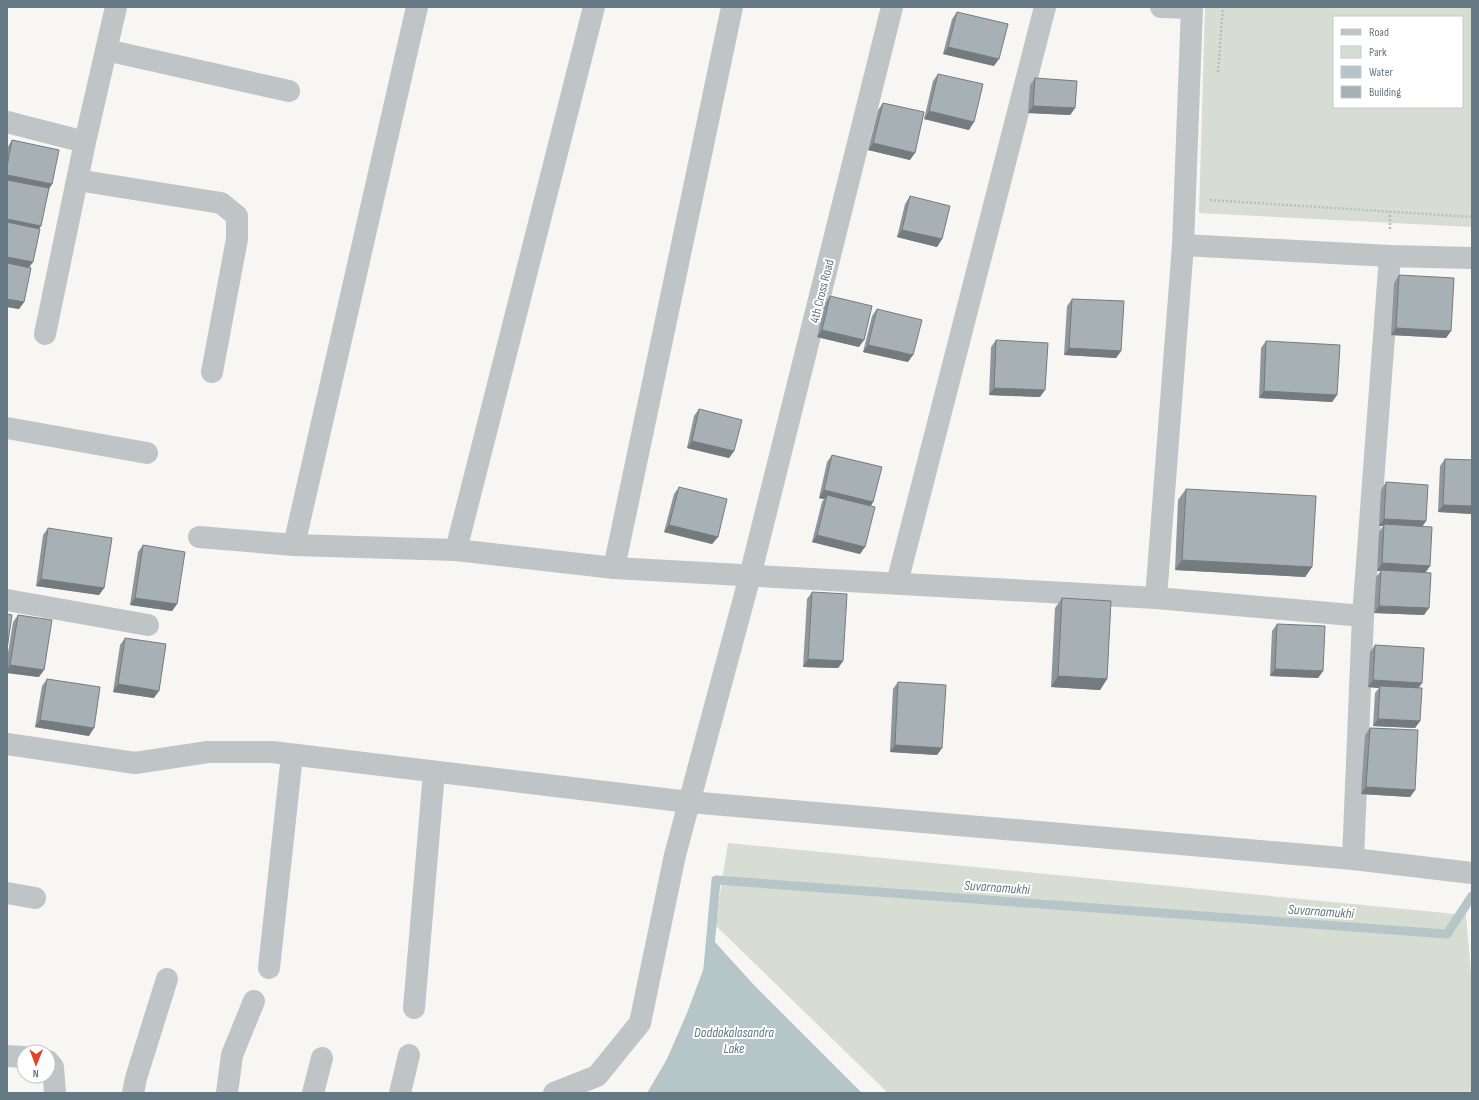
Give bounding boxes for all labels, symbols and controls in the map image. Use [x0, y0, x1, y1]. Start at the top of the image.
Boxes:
legend [1333, 16, 1463, 108]
text: Road [1369, 25, 1389, 40]
text: Park [1369, 45, 1387, 60]
text: Water [1369, 65, 1393, 80]
text: Building [1369, 85, 1401, 100]
street label: 4th Cross Road [806, 258, 838, 325]
water label: Suvarnamukhi [963, 877, 1031, 898]
water label: Suvarnamukhi [1287, 901, 1355, 922]
water label: Doddakalasandra Lake [694, 1024, 774, 1057]
north arrow [16, 1044, 56, 1084]
text: N [33, 1067, 39, 1080]

